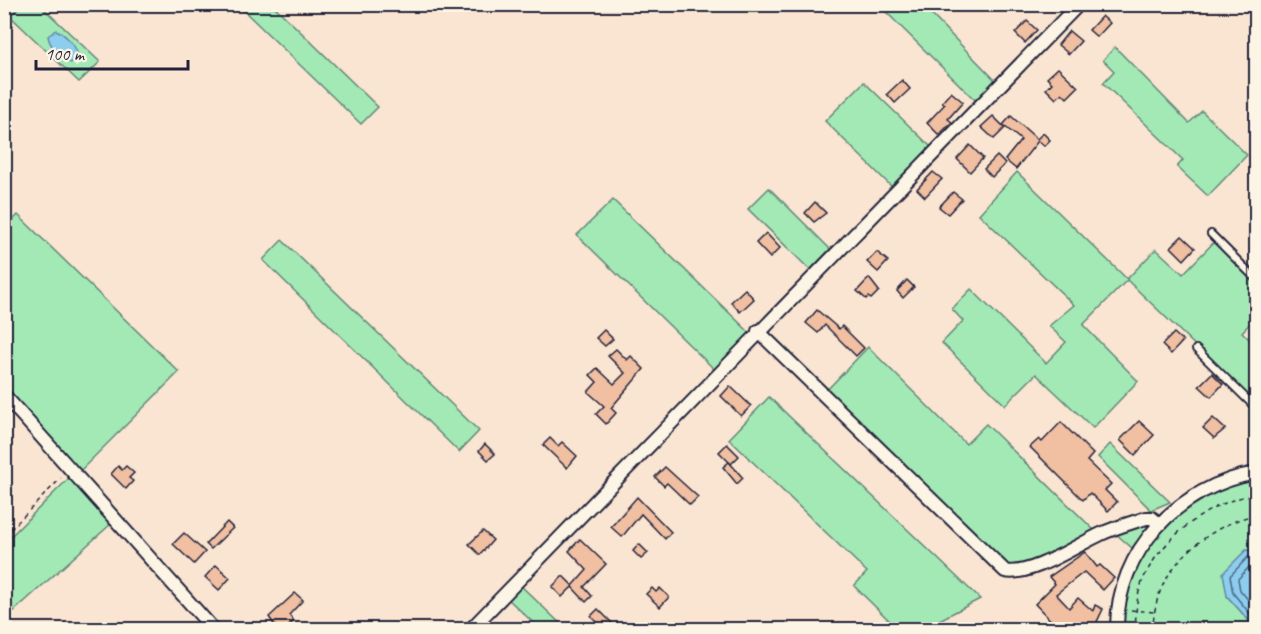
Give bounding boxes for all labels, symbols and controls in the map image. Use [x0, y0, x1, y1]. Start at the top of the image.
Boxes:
scale bar [36, 33, 188, 71]
text: 100 m [45, 43, 86, 65]

